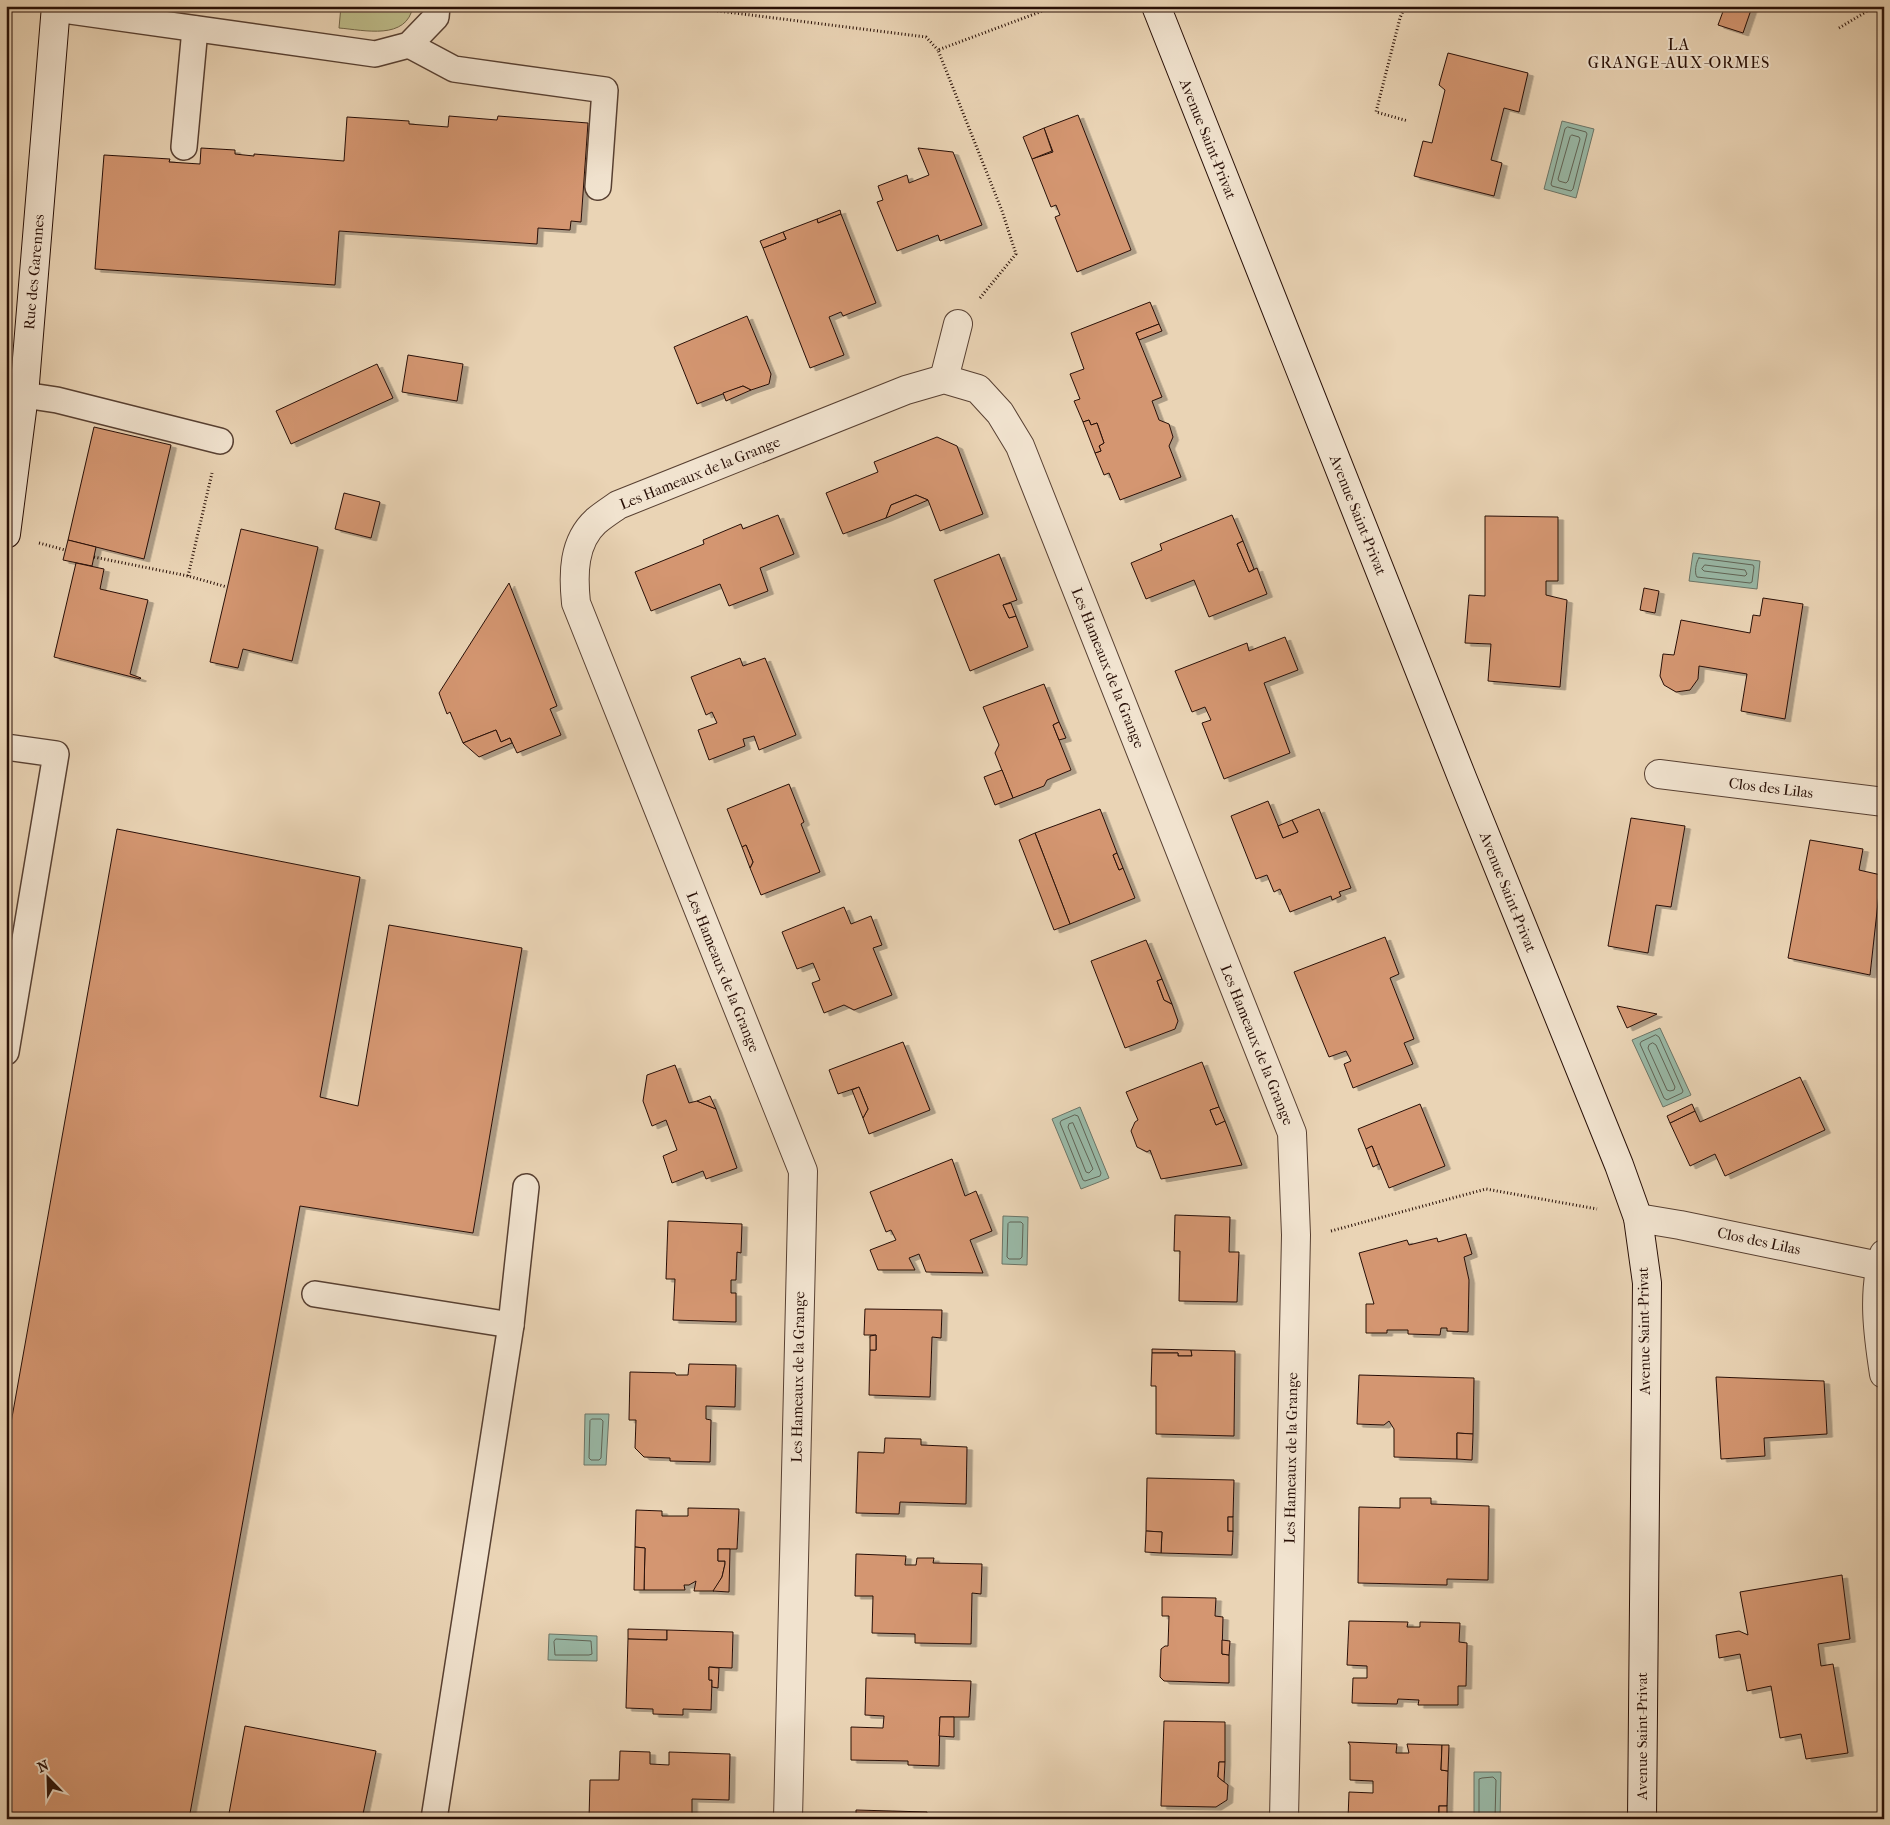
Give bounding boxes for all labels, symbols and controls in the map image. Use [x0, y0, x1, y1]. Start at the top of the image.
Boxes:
district label: LA GRANGE-AUX-ORMES [1588, 35, 1770, 72]
street label: Avenue Saint-Privat [1175, 75, 1241, 202]
street label: Rue des Garennes [20, 213, 48, 330]
street label: Les Hameaux de la Grange [617, 432, 783, 513]
street label: Avenue Saint-Privat [1325, 451, 1391, 578]
street label: Les Hameaux de la Grange [1068, 585, 1149, 751]
street label: Clos des Lilas [1728, 774, 1815, 802]
street label: Avenue Saint-Privat [1475, 828, 1541, 955]
street label: Les Hameaux de la Grange [683, 889, 764, 1055]
street label: Les Hameaux de la Grange [1217, 962, 1298, 1128]
street label: Clos des Lilas [1716, 1223, 1803, 1259]
street label: Avenue Saint-Privat [1634, 1266, 1654, 1396]
street label: Les Hameaux de la Grange [788, 1291, 809, 1463]
street label: Les Hameaux de la Grange [1281, 1372, 1302, 1544]
street label: Avenue Saint-Privat [1633, 1671, 1651, 1801]
north arrow [22, 1752, 72, 1802]
text: N [35, 1756, 52, 1776]

